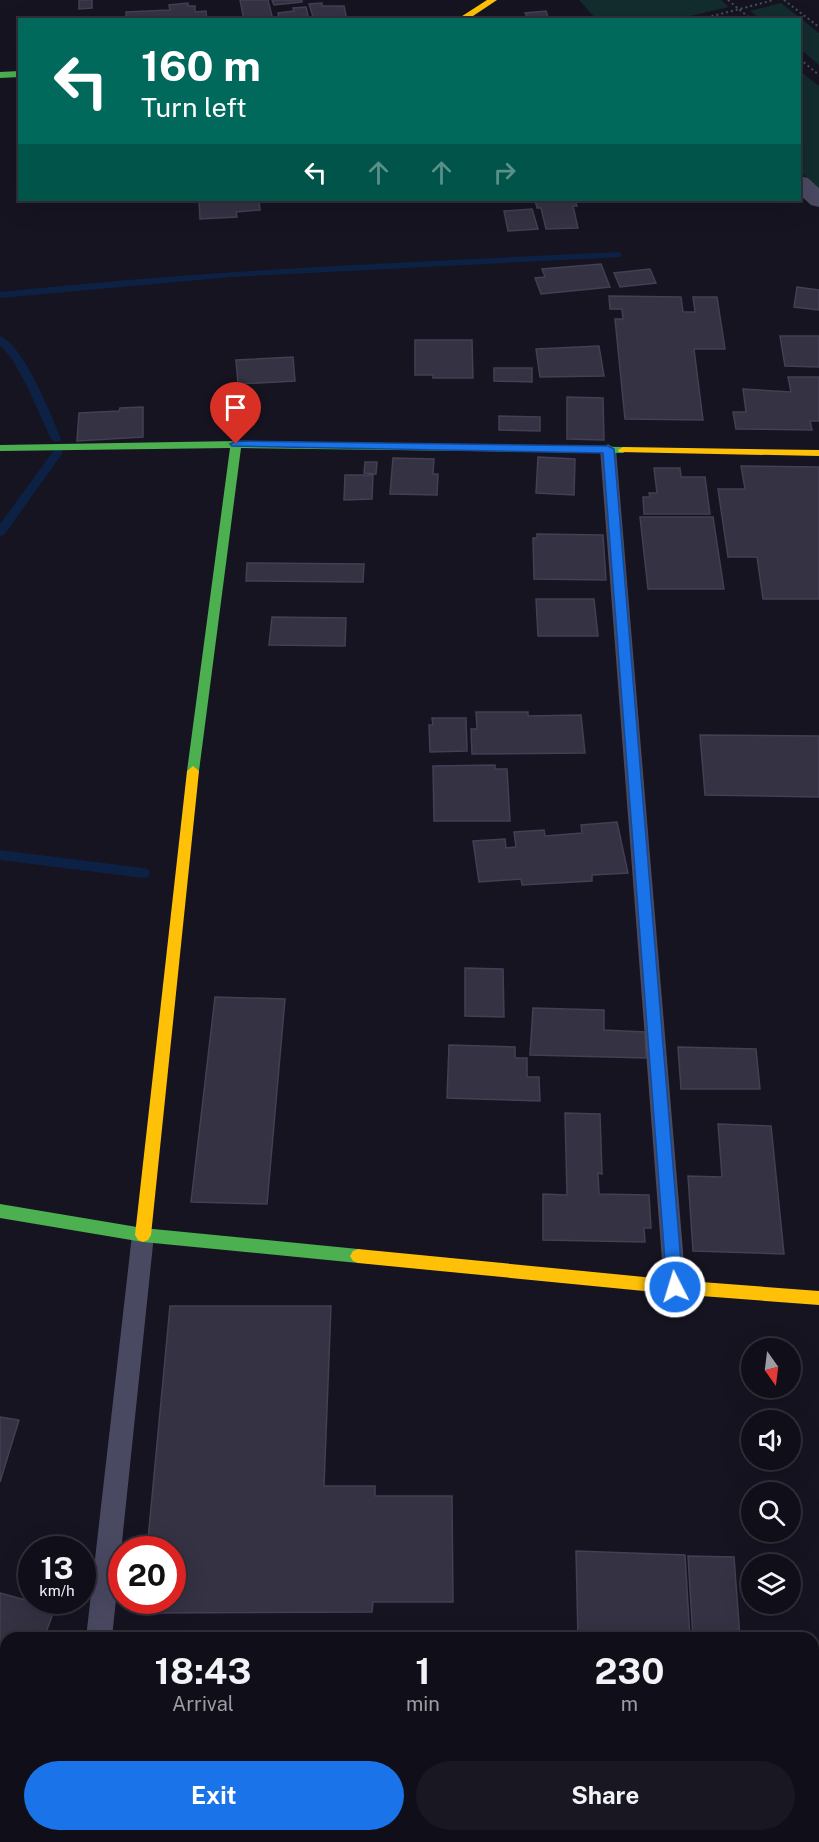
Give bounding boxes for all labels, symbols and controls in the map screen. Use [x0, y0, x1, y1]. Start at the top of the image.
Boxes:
text: 160 m [141, 41, 261, 90]
icon: left [42, 42, 120, 120]
text: Turn left [141, 91, 247, 123]
icon: left [299, 156, 332, 189]
icon: ahead [362, 156, 395, 189]
icon: ahead [425, 156, 458, 189]
icon: right [488, 156, 521, 189]
pin [210, 382, 261, 444]
icon: arrive [219, 391, 252, 424]
position arrow [643, 1255, 707, 1319]
north arrow [741, 1338, 801, 1398]
map controls [741, 1338, 801, 1614]
button: sound [741, 1410, 801, 1470]
button: search [741, 1482, 801, 1542]
speed limit sign: 20 [108, 1536, 186, 1614]
text: 13 [41, 1550, 73, 1586]
button: layers [741, 1554, 801, 1614]
text: km/h [39, 1582, 75, 1599]
text: 18:43 [155, 1650, 251, 1692]
text: 1 [415, 1650, 431, 1692]
text: 230 [594, 1650, 664, 1692]
text: Arrival [172, 1692, 234, 1716]
text: min [406, 1692, 440, 1716]
text: m [621, 1692, 638, 1716]
button: Exit [24, 1761, 404, 1830]
button: Share [416, 1761, 795, 1830]

